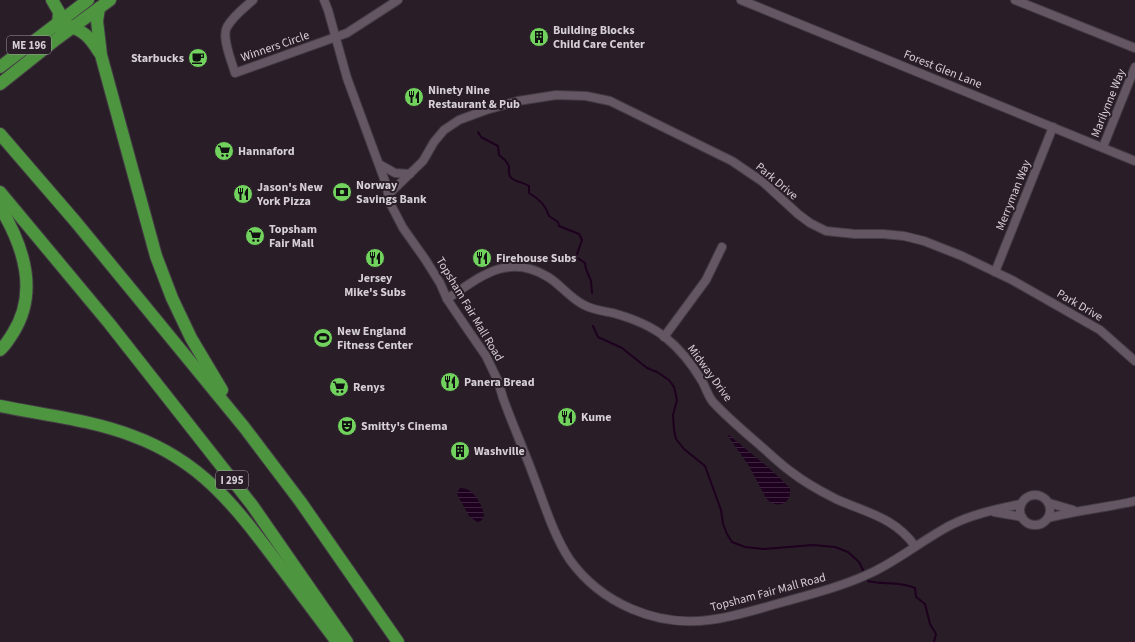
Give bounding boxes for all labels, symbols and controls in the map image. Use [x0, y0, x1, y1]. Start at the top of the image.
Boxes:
place label: Building Blocks Child Care Center [553, 22, 645, 53]
building icon: Building Blocks Child Care Center [528, 26, 550, 48]
street label: Winners Circle [239, 27, 312, 66]
road number: ME 196 [7, 36, 51, 54]
street label: Forest Glen Lane [901, 46, 985, 93]
cafe icon: Starbucks [187, 47, 209, 69]
place label: Starbucks [131, 50, 184, 67]
street label: Marilynne Way [1087, 66, 1130, 140]
place label: Ninety Nine Restaurant & Pub [428, 82, 520, 113]
restaurant icon: Ninety Nine Restaurant & Pub [403, 86, 425, 108]
supermarket icon: Hannaford [213, 140, 235, 162]
place label: Hannaford [238, 143, 295, 160]
street label: Merryman Way [992, 157, 1035, 233]
street label: Park Drive [752, 159, 802, 204]
place label: Norway Savings Bank [356, 177, 427, 208]
place label: Jason's New York Pizza [256, 179, 323, 210]
bank icon: Norway Savings Bank [331, 181, 353, 203]
restaurant icon: Jason's New York Pizza [232, 183, 254, 205]
place label: Topsham Fair Mall [269, 221, 317, 252]
supermarket icon: Topsham Fair Mall [244, 225, 266, 247]
restaurant icon: Jersey Mike's Subs [364, 247, 386, 269]
restaurant icon: Firehouse Subs [471, 247, 493, 269]
place label: Firehouse Subs [496, 250, 576, 267]
street label: Topsham Fair Mall Road [432, 254, 507, 365]
place label: Jersey Mike's Subs [344, 270, 406, 301]
street label: Park Drive [1053, 285, 1106, 326]
place label: New England Fitness Center [337, 323, 413, 354]
sports icon: New England Fitness Center [312, 327, 334, 349]
street label: Midway Drive [683, 341, 736, 405]
restaurant icon: Panera Bread [439, 371, 461, 393]
place label: Panera Bread [464, 374, 535, 391]
supermarket icon: Renys [328, 376, 350, 398]
place label: Renys [353, 379, 385, 396]
restaurant icon: Kume [556, 406, 578, 428]
place label: Kume [581, 409, 612, 426]
theatre icon: Smitty's Cinema [336, 415, 358, 437]
place label: Smitty's Cinema [361, 418, 448, 435]
building icon: Washville [449, 440, 471, 462]
place label: Washville [474, 443, 525, 460]
road number: I 295 [216, 471, 248, 489]
street label: Topsham Fair Mall Road [709, 569, 828, 616]

